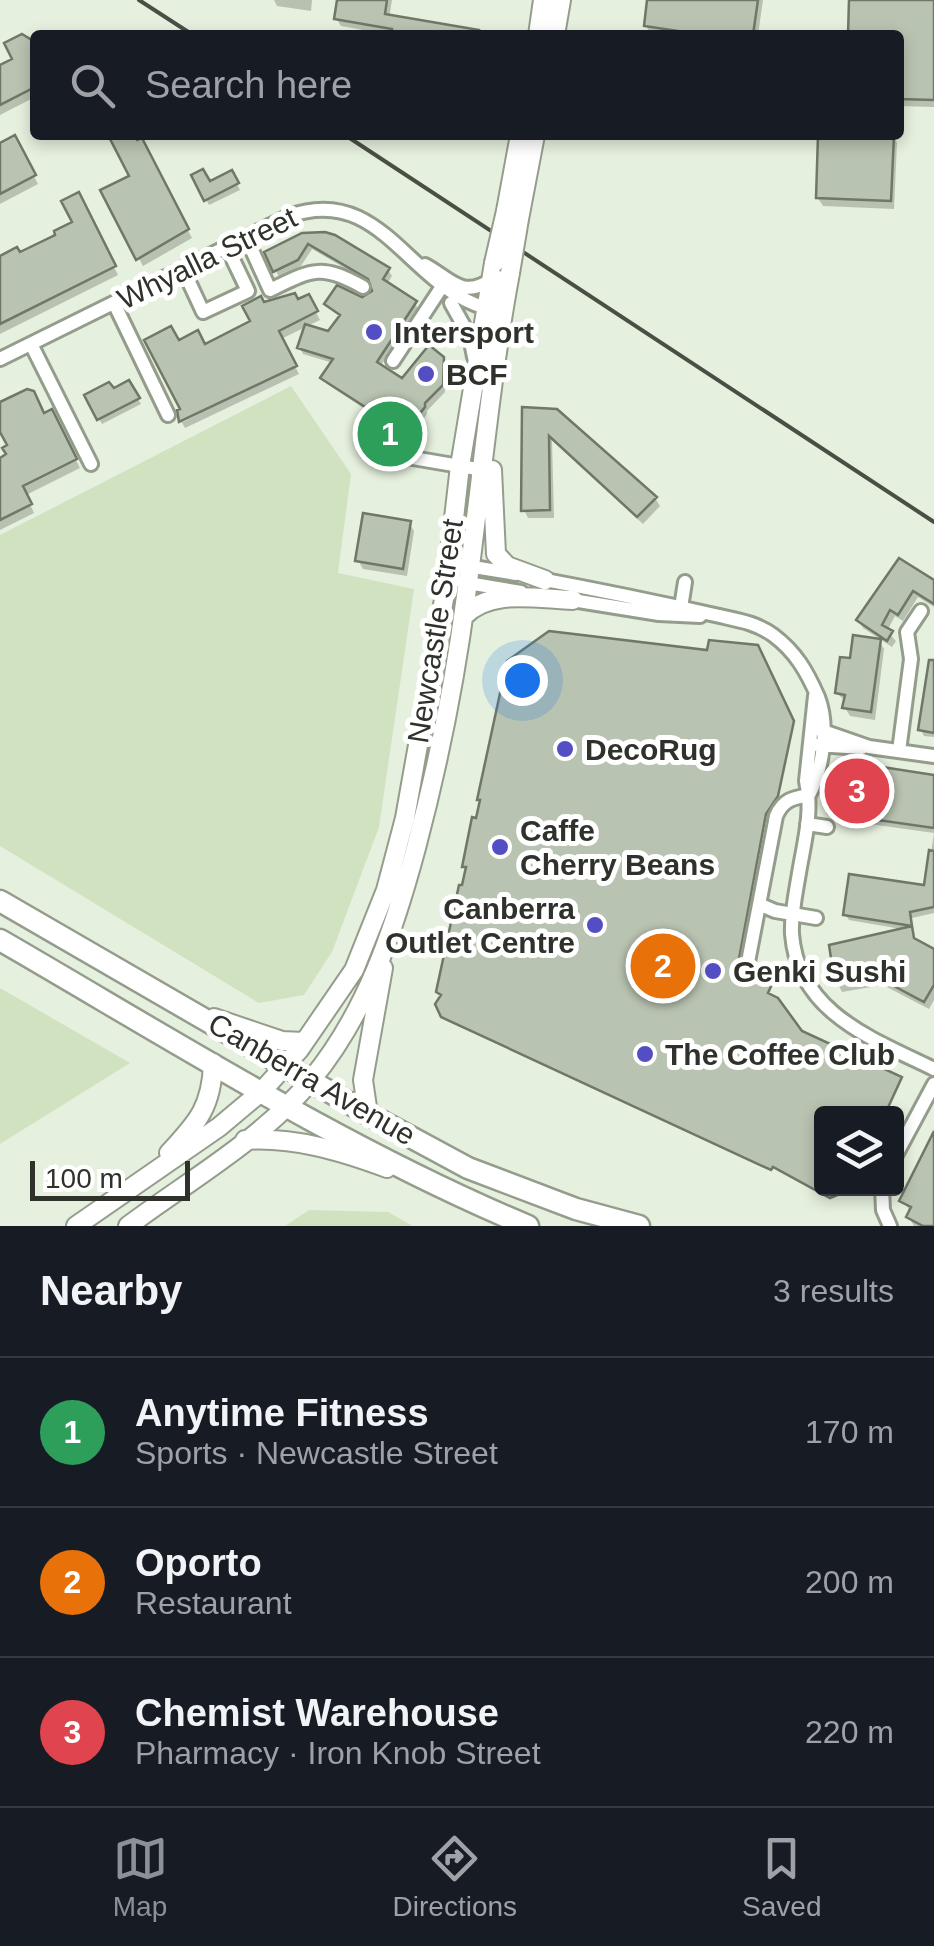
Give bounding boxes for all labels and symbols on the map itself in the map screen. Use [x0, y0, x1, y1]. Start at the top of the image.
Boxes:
street label: Whyalla Street [112, 200, 302, 316]
place label: Intersport [394, 316, 534, 349]
marker: Intersport [363, 321, 385, 343]
place label: BCF [446, 358, 508, 391]
marker: BCF [415, 363, 437, 385]
pin: 1 [358, 396, 422, 472]
street label: Newcastle Street [401, 516, 469, 746]
your location [497, 655, 548, 706]
place label: DecoRug [585, 733, 717, 766]
marker: DecoRug [554, 738, 576, 760]
pin: 3 [824, 754, 890, 828]
place label: Caffe Cherry Beans [520, 814, 715, 881]
marker: Caffe Cherry Beans [489, 836, 511, 858]
place label: Canberra Outlet Centre [385, 892, 575, 959]
marker: Canberra Outlet Centre [584, 914, 606, 936]
pin: 2 [630, 928, 696, 1004]
place label: Genki Sushi [733, 955, 906, 988]
marker: Genki Sushi [702, 960, 724, 982]
street label: Canberra Avenue [203, 1006, 421, 1152]
place label: The Coffee Club [665, 1038, 895, 1071]
marker: The Coffee Club [634, 1043, 656, 1065]
scale bar [30, 1156, 190, 1200]

